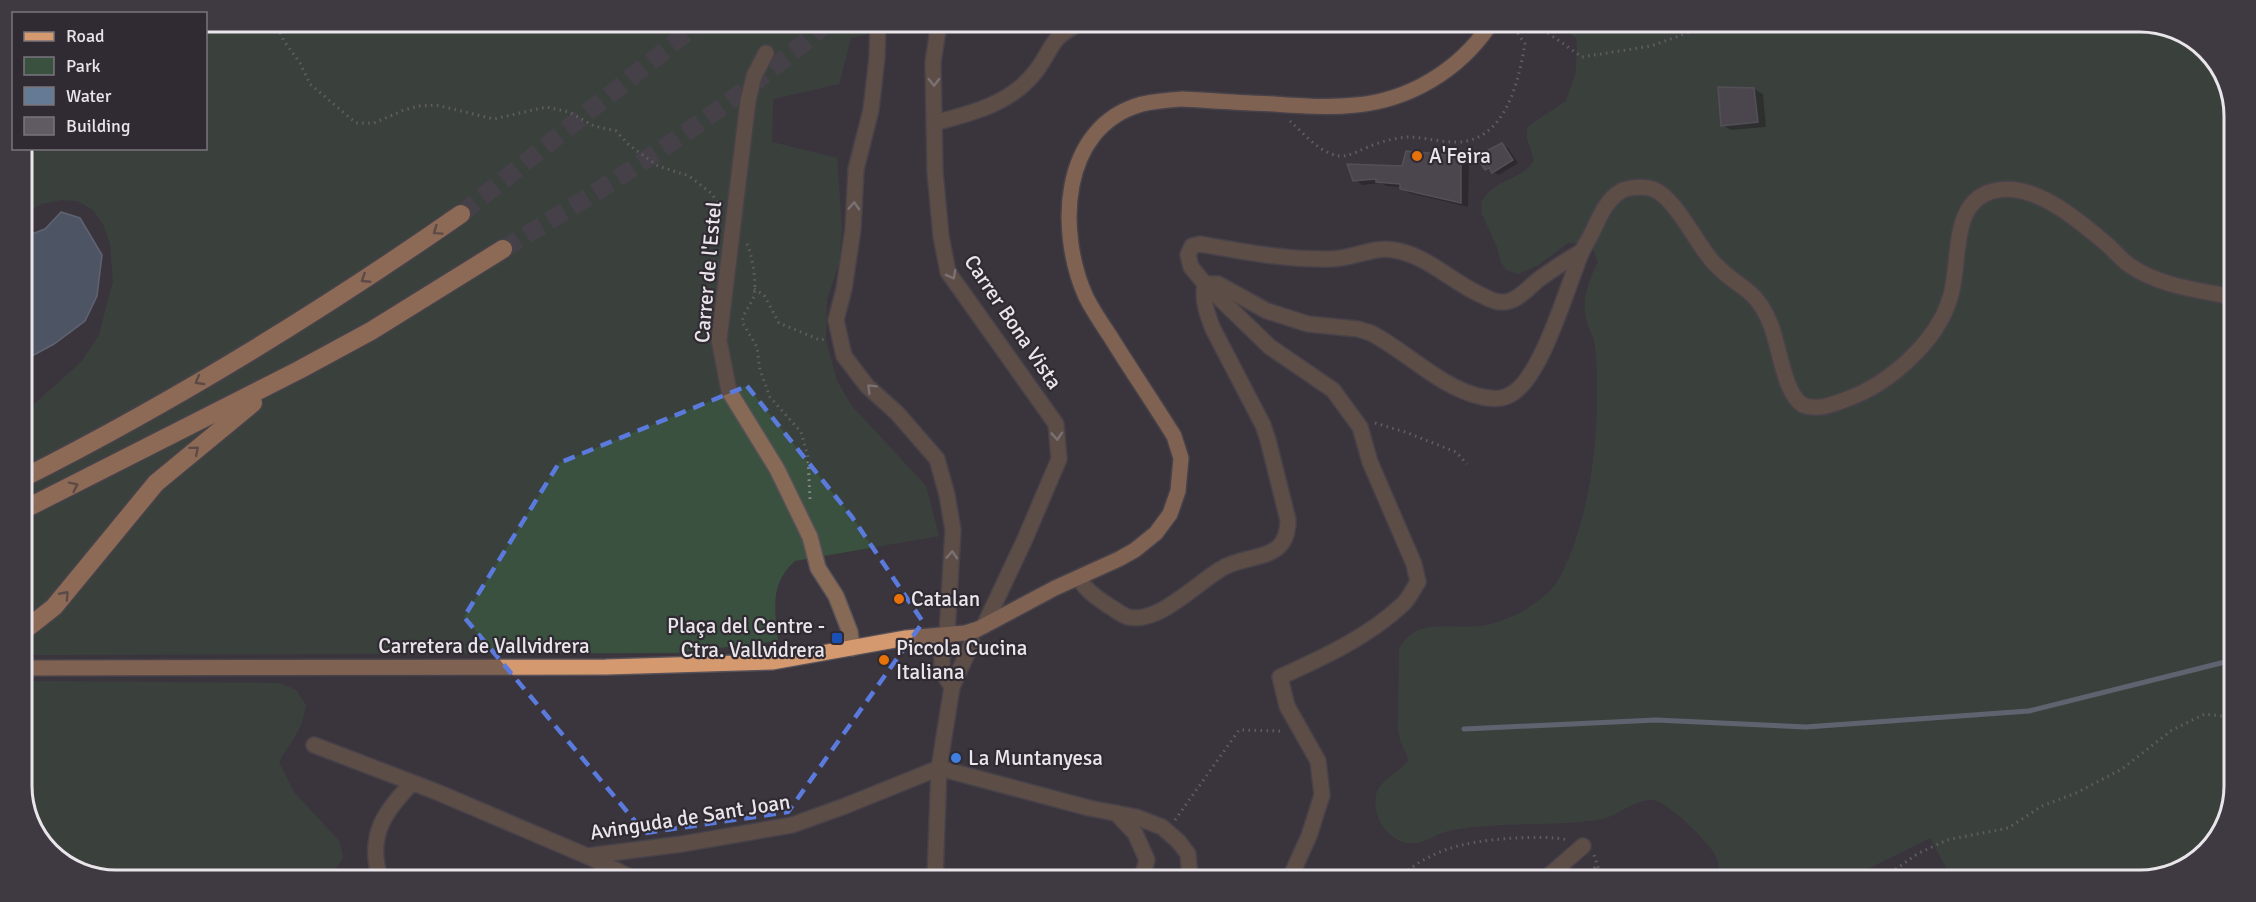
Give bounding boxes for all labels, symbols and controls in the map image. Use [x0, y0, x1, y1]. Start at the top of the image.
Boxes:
legend [12, 12, 207, 150]
text: Road [66, 25, 105, 47]
text: Park [66, 55, 101, 77]
one-way arrow [928, 77, 940, 86]
text: Water [66, 85, 112, 107]
text: Building [66, 115, 130, 137]
place label: A'Feira [1429, 143, 1491, 169]
marker: A'Feira [1410, 149, 1424, 163]
street label: Carrer de l'Estel [689, 200, 727, 344]
one-way arrow [847, 201, 860, 210]
one-way arrow [433, 224, 444, 235]
street label: Carrer Bona Vista [958, 250, 1068, 394]
one-way arrow [945, 269, 956, 279]
one-way arrow [361, 271, 371, 283]
one-way arrow [195, 374, 205, 385]
one-way arrow [867, 385, 878, 396]
one-way arrow [1051, 432, 1064, 441]
one-way arrow [188, 446, 199, 457]
one-way arrow [67, 481, 78, 493]
one-way arrow [946, 550, 959, 559]
place label: Catalan [911, 586, 980, 612]
one-way arrow [58, 591, 69, 602]
marker: Catalan [892, 592, 906, 606]
place label: Plaça del Centre - Ctra. Vallvidrera [667, 613, 825, 663]
marker: Plaça del Centre - Ctra. Vallvidrera [830, 631, 844, 645]
street label: Carretera de Vallvidrera [378, 633, 590, 659]
place label: Piccola Cucina Italiana [896, 635, 1027, 685]
marker: Piccola Cucina Italiana [877, 653, 891, 667]
place label: La Muntanyesa [968, 745, 1103, 771]
marker: La Muntanyesa [949, 751, 963, 765]
street label: Avinguda de Sant Joan [588, 788, 792, 846]

